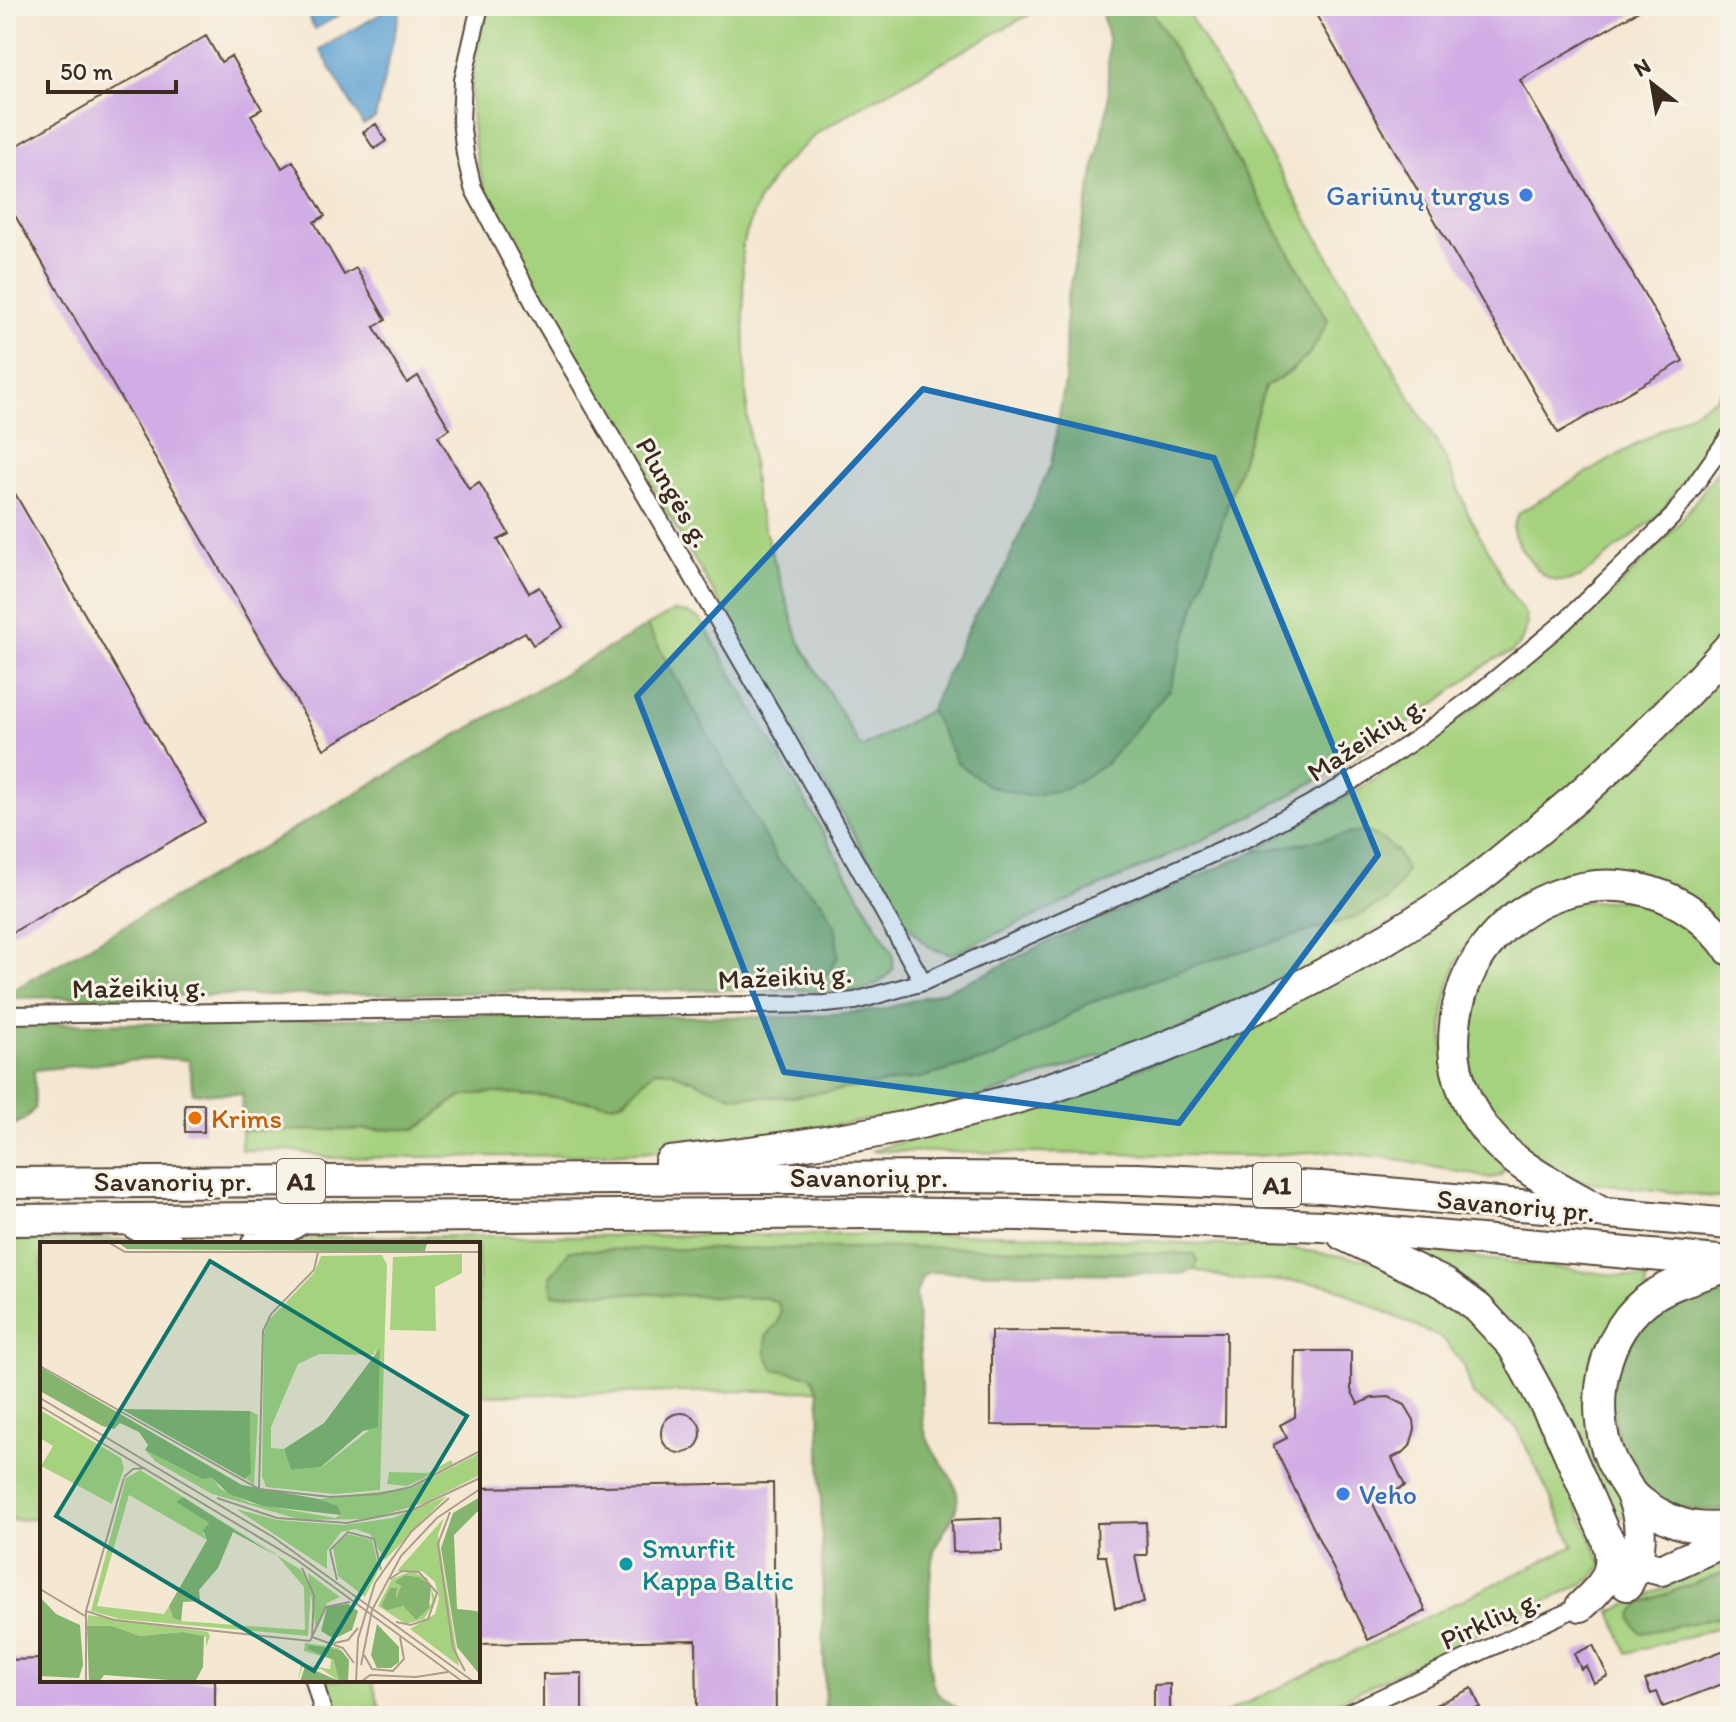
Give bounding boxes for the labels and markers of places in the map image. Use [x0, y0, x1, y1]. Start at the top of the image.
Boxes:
place label: Gariūnų turgus [1326, 178, 1510, 212]
marker: Gariūnų turgus [1517, 186, 1535, 204]
place label: Krims [211, 1101, 282, 1135]
marker: Krims [186, 1109, 204, 1127]
place label: Veho [1359, 1477, 1417, 1511]
marker: Veho [1334, 1485, 1352, 1503]
place label: Smurfit Kappa Baltic [642, 1531, 794, 1597]
marker: Smurfit Kappa Baltic [617, 1555, 635, 1573]

